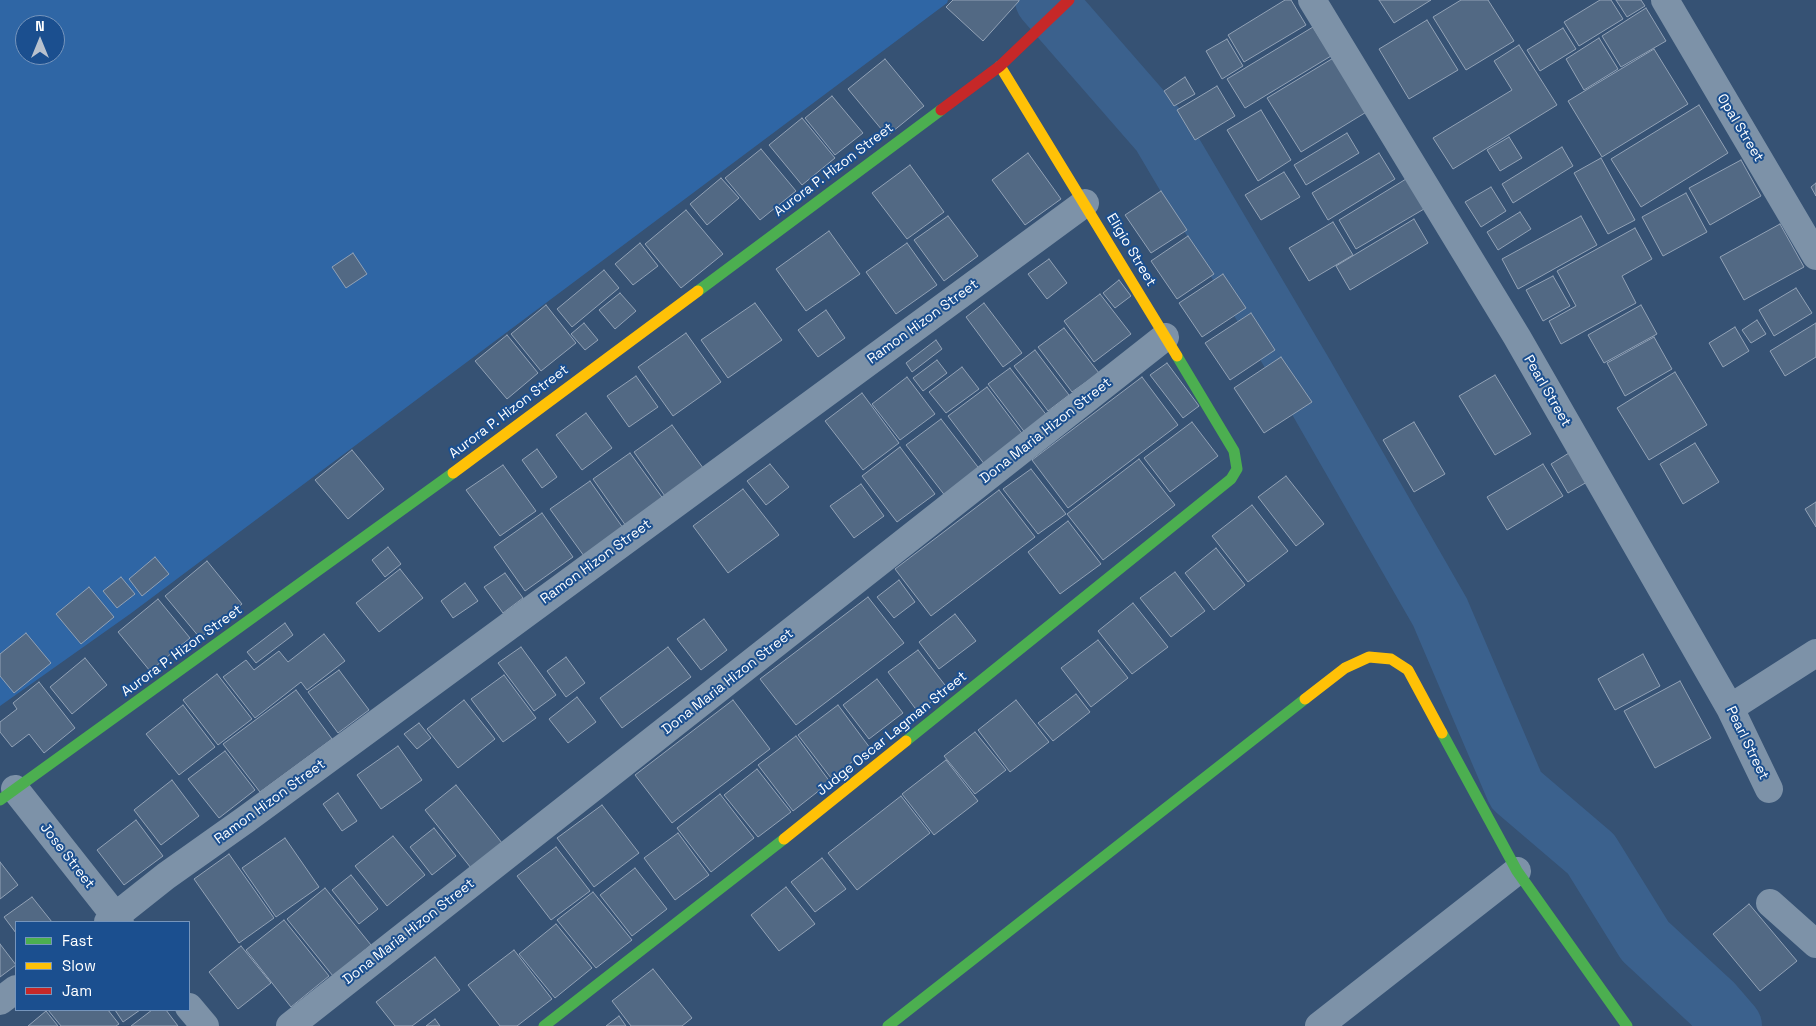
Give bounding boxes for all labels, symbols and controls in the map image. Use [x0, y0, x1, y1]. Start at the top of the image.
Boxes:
north arrow [15, 15, 65, 65]
text: N [35, 17, 45, 35]
street label: Opal Street [1713, 91, 1767, 165]
street label: Aurora P. Hizon Street [771, 120, 897, 220]
street label: Eligio Street [1103, 210, 1159, 290]
street label: Ramon Hizon Street [864, 276, 982, 368]
street label: Pearl Street [1520, 352, 1574, 430]
street label: Aurora P. Hizon Street [446, 362, 572, 462]
street label: Dona Maria Hizon Street [977, 375, 1115, 487]
street label: Ramon Hizon Street [537, 516, 655, 608]
street label: Aurora P. Hizon Street [118, 602, 246, 700]
street label: Dona Maria Hizon Street [659, 626, 797, 738]
street label: Judge Oscar Lagman Street [814, 668, 970, 800]
street label: Pearl Street [1722, 704, 1772, 782]
street label: Ramon Hizon Street [211, 756, 329, 848]
street label: Jose Street [36, 820, 98, 892]
street label: Dona Maria Hizon Street [340, 876, 478, 988]
legend [15, 921, 190, 1011]
text: Fast [62, 931, 93, 950]
text: Slow [62, 956, 96, 975]
text: Jam [62, 981, 92, 1000]

